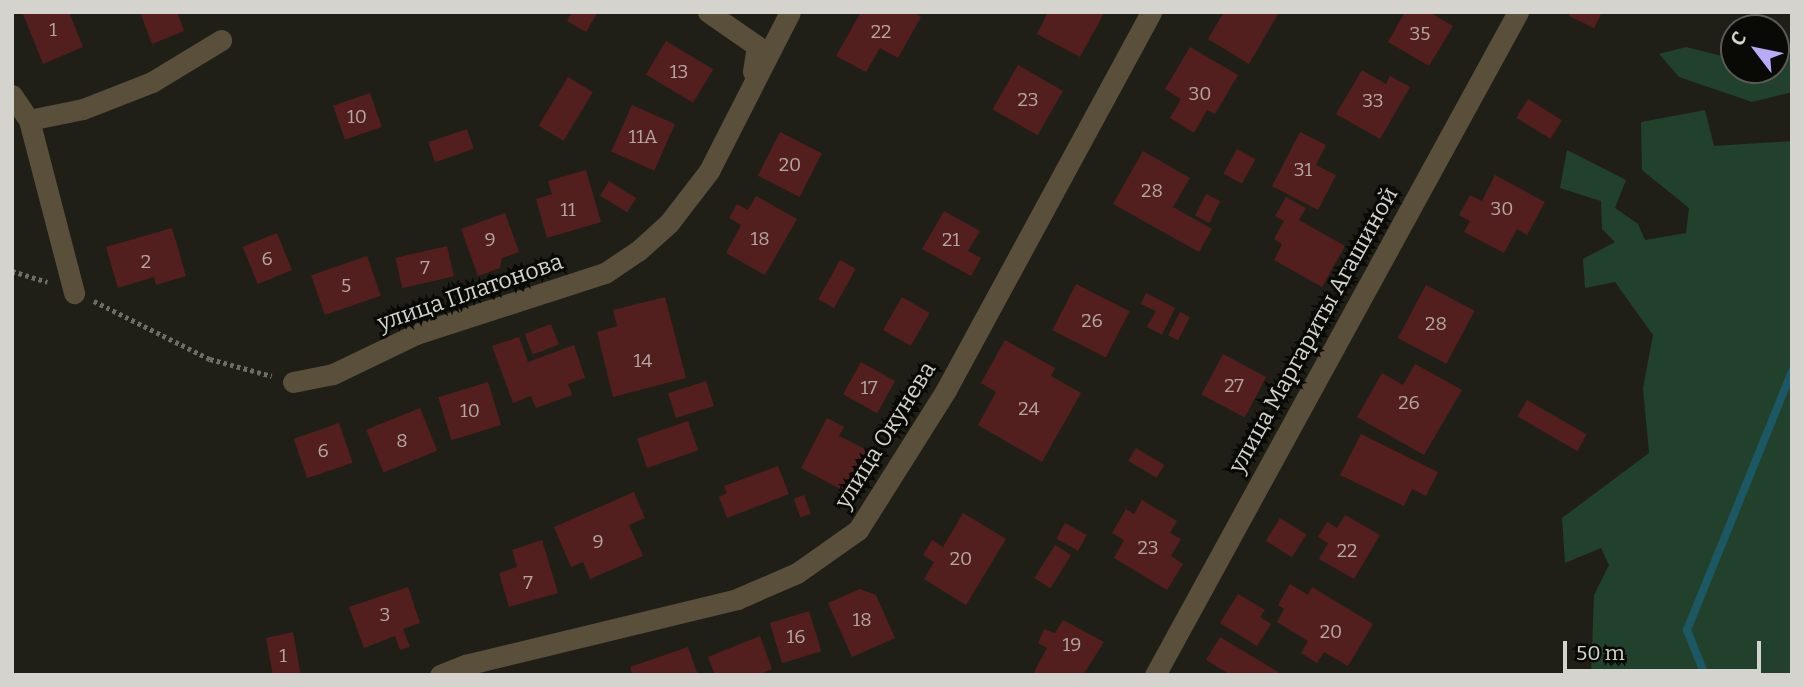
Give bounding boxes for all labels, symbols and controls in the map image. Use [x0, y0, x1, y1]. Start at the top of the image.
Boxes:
north arrow [1720, 14, 1790, 84]
house number: 1 [49, 19, 57, 41]
house number: 22 [871, 21, 891, 43]
house number: 35 [1410, 23, 1430, 45]
text: С [1726, 27, 1751, 50]
house number: 13 [670, 61, 688, 83]
house number: 30 [1188, 83, 1212, 105]
house number: 23 [1017, 89, 1039, 111]
house number: 33 [1362, 90, 1384, 112]
house number: 10 [347, 106, 367, 128]
house number: 11А [629, 126, 657, 148]
house number: 20 [779, 154, 801, 176]
house number: 31 [1294, 159, 1312, 181]
house number: 28 [1141, 180, 1163, 202]
street label: улица Маргариты Агашиной [1223, 182, 1403, 478]
house number: 30 [1490, 198, 1514, 220]
house number: 11 [560, 199, 576, 221]
house number: 18 [750, 228, 770, 250]
house number: 9 [484, 229, 496, 251]
house number: 21 [942, 229, 960, 251]
street label: улица Платонова [374, 247, 566, 337]
house number: 6 [261, 248, 273, 270]
house number: 2 [141, 251, 151, 273]
house number: 7 [420, 257, 430, 279]
house number: 5 [341, 275, 351, 297]
house number: 26 [1081, 310, 1103, 332]
house number: 28 [1425, 313, 1447, 335]
house number: 14 [634, 350, 652, 372]
street label: улица Окунева [829, 356, 941, 514]
house number: 27 [1224, 375, 1244, 397]
house number: 17 [860, 377, 878, 399]
house number: 26 [1398, 392, 1420, 414]
house number: 24 [1018, 398, 1040, 420]
house number: 10 [460, 400, 480, 422]
house number: 8 [396, 430, 408, 452]
house number: 6 [317, 440, 329, 462]
house number: 9 [592, 531, 604, 553]
house number: 23 [1137, 537, 1159, 559]
house number: 22 [1337, 540, 1357, 562]
house number: 20 [950, 548, 972, 570]
house number: 7 [523, 572, 533, 594]
house number: 3 [380, 604, 390, 626]
house number: 18 [852, 609, 872, 631]
house number: 20 [1320, 621, 1342, 643]
house number: 16 [787, 626, 805, 648]
scale bar [1566, 628, 1764, 672]
house number: 19 [1063, 634, 1081, 656]
text: 50 m [1576, 640, 1625, 666]
house number: 1 [279, 645, 287, 667]

